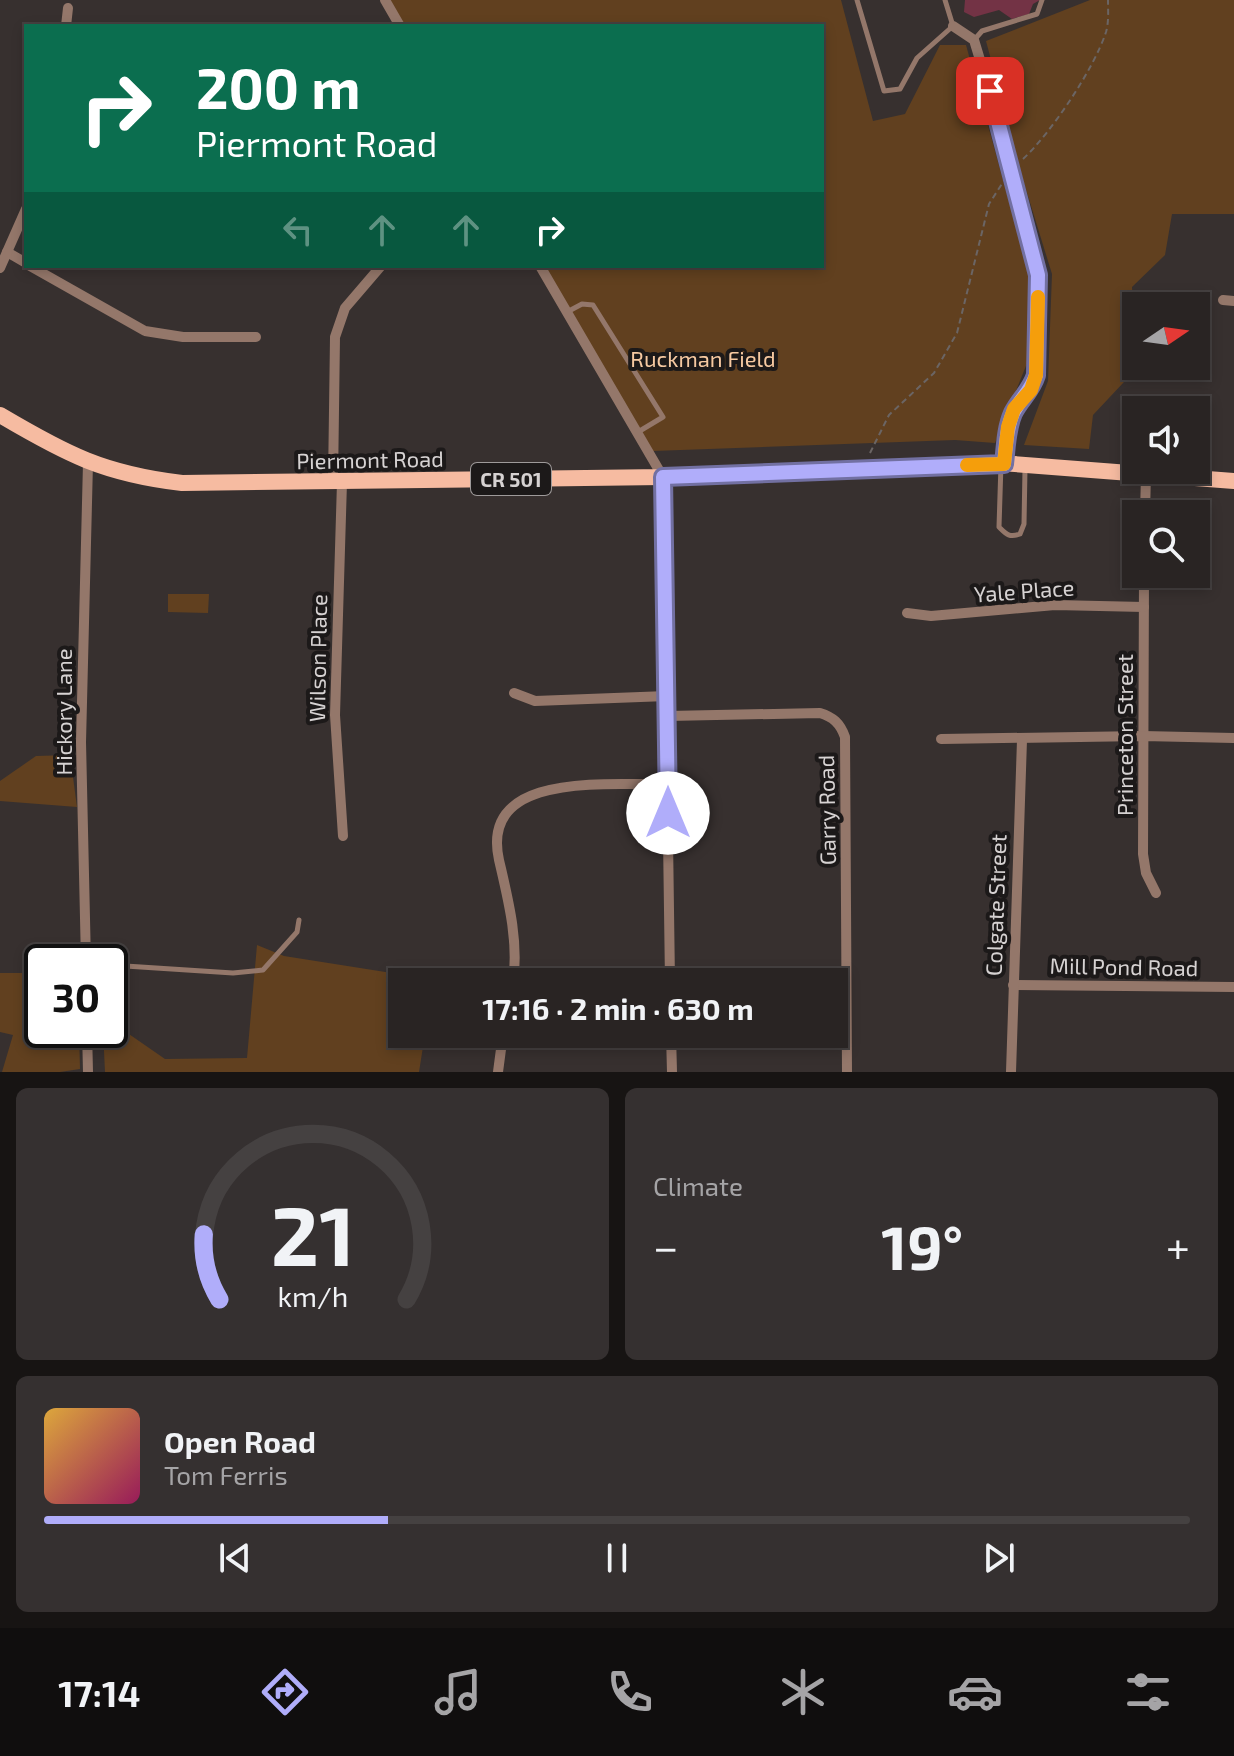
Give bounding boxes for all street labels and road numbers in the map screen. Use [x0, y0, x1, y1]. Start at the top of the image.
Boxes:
street label: Piermont Road [296, 445, 444, 473]
road number: CR 501 [471, 463, 551, 495]
street label: Yale Place [973, 574, 1075, 606]
street label: Wilson Place [303, 594, 331, 722]
street label: Hickory Lane [50, 648, 76, 776]
street label: Princeton Street [1111, 654, 1137, 816]
street label: Garry Road [812, 755, 840, 865]
street label: Colgate Street [980, 834, 1010, 976]
street label: Mill Pond Road [1050, 952, 1198, 980]

